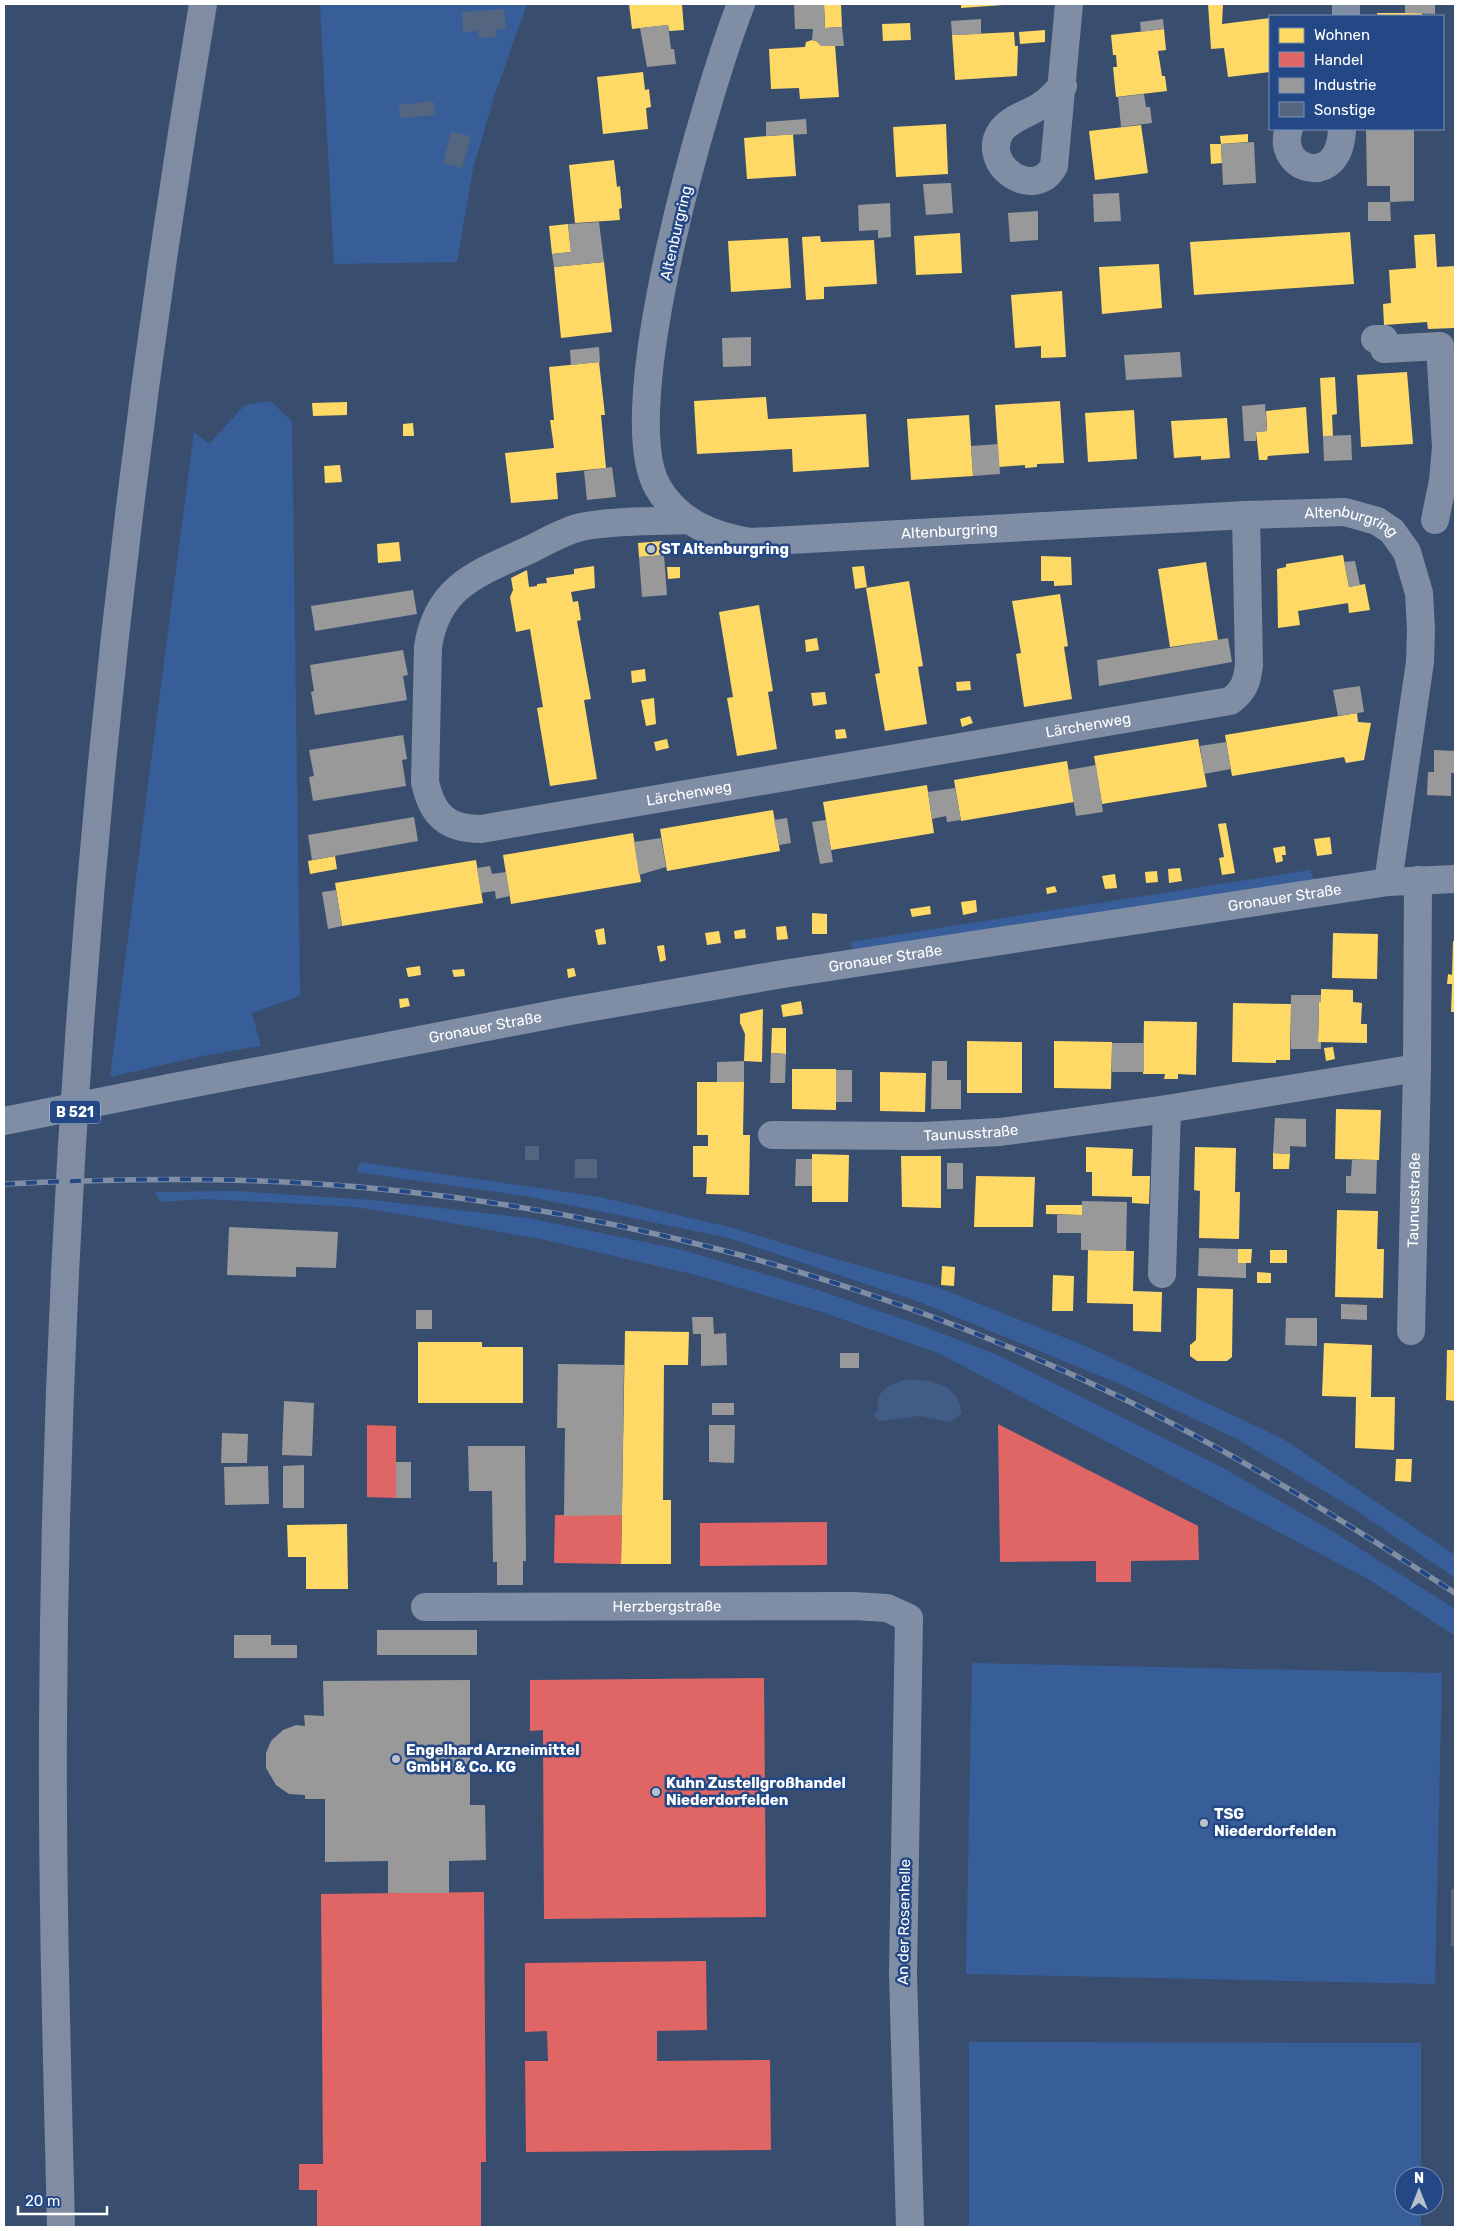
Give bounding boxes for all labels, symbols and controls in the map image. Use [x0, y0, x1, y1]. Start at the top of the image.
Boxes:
legend [1269, 15, 1444, 130]
text: Wohnen [1314, 26, 1370, 44]
text: Handel [1314, 51, 1363, 69]
text: Industrie [1314, 76, 1376, 94]
text: Sonstige [1314, 101, 1376, 119]
street label: Altenburgring [656, 184, 696, 282]
street label: Altenburgring [1304, 502, 1402, 540]
street label: Altenburgring [900, 520, 998, 543]
place label: ST Altenburgring [661, 540, 789, 558]
marker: ST Altenburgring [645, 543, 657, 555]
street label: Lärchenweg [1044, 709, 1132, 741]
street label: Lärchenweg [645, 777, 733, 810]
street label: Gronauer Straße [1227, 880, 1343, 915]
street label: Gronauer Straße [827, 941, 943, 976]
street label: Gronauer Straße [427, 1008, 543, 1047]
road number: B 521 [50, 1100, 100, 1124]
street label: Taunusstraße [923, 1121, 1019, 1145]
street label: Taunusstraße [1404, 1152, 1424, 1248]
street label: Herzbergstraße [613, 1597, 721, 1616]
place label: Engelhard Arzneimittel GmbH & Co. KG [406, 1741, 580, 1776]
marker: Engelhard Arzneimittel GmbH & Co. KG [390, 1753, 402, 1765]
place label: Kuhn Zustellgroßhandel Niederdorfelden [666, 1774, 846, 1809]
marker: Kuhn Zustellgroßhandel Niederdorfelden [650, 1786, 662, 1798]
place label: TSG Niederdorfelden [1214, 1805, 1336, 1840]
marker: TSG Niederdorfelden [1198, 1817, 1210, 1829]
street label: An der Rosenhelle [894, 1859, 914, 1985]
north arrow [1394, 2166, 1444, 2216]
text: N [1414, 2170, 1424, 2187]
scale bar [18, 2184, 106, 2216]
text: 20 m [25, 2192, 60, 2210]

